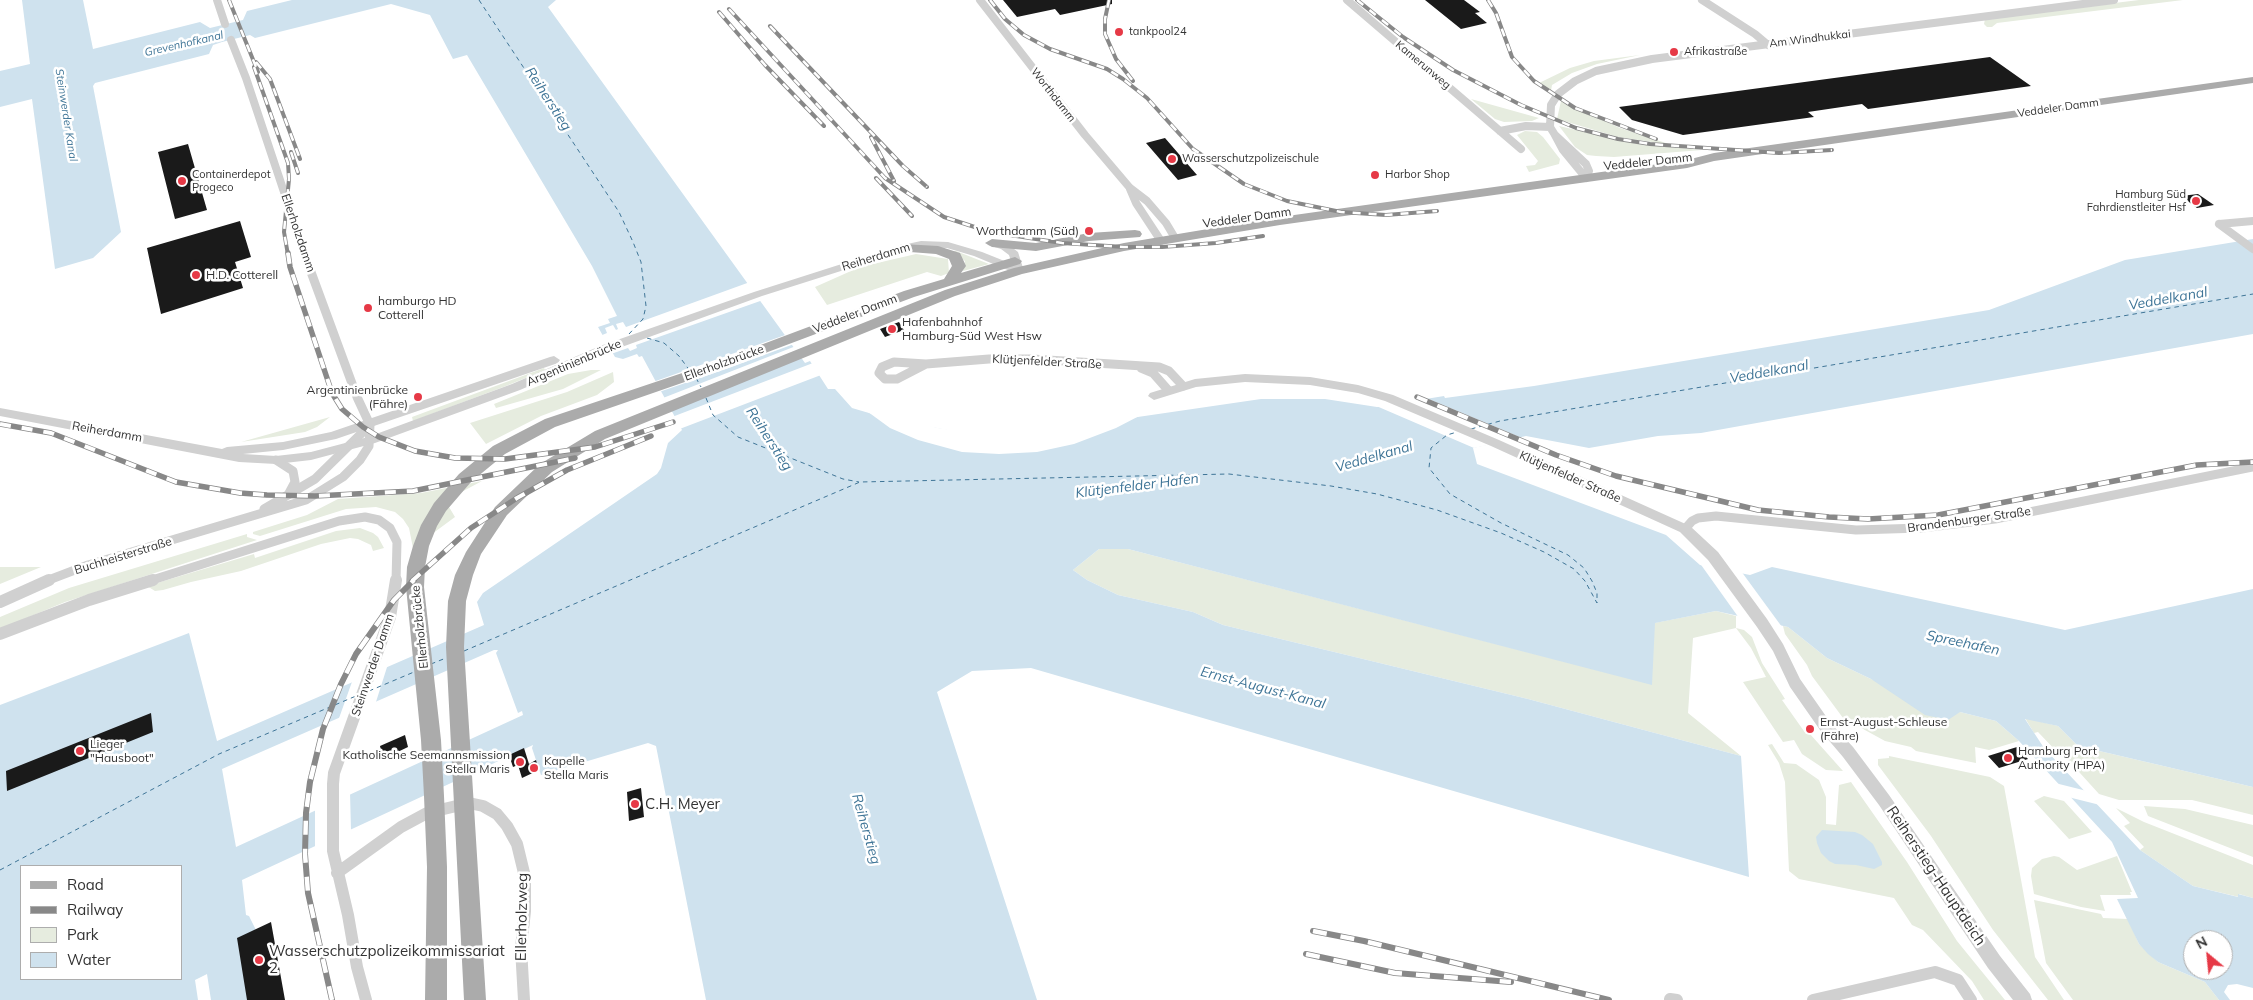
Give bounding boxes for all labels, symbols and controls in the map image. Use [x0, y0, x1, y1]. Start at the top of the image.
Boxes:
place label: tankpool24 [1129, 25, 1187, 39]
marker: tankpool24 [1113, 26, 1125, 38]
street label: Am Windhukkai [1769, 27, 1851, 51]
water label: Grevenhofkanal [143, 29, 225, 59]
street label: Kamerunweg [1393, 38, 1453, 92]
place label: Afrikastraße [1684, 45, 1747, 59]
marker: Afrikastraße [1668, 46, 1680, 58]
water label: Reiherstieg [521, 64, 575, 134]
street label: Worthdamm [1028, 65, 1078, 125]
water label: Steinwerder Kanal [52, 68, 80, 162]
street label: Veddeler Damm [2017, 96, 2099, 120]
street label: Veddeler Damm [1603, 150, 1693, 174]
place label: Wasserschutzpolizeischule [1182, 152, 1319, 166]
marker: Wasserschutzpolizeischule [1166, 153, 1178, 165]
place label: Containerdepot Progeco [192, 168, 271, 194]
place label: Harbor Shop [1385, 168, 1450, 182]
marker: Harbor Shop [1369, 169, 1381, 181]
marker: Containerdepot Progeco [176, 175, 188, 187]
place label: Hamburg Süd Fahrdienstleiter Hsf [2087, 188, 2186, 214]
street label: Ellerholzdamm [278, 192, 318, 274]
marker: Hamburg Süd Fahrdienstleiter Hsf [2190, 195, 2202, 207]
street label: Veddeler Damm [1202, 205, 1292, 231]
place label: Worthdamm (Süd) [976, 224, 1079, 238]
marker: Worthdamm (Süd) [1083, 225, 1095, 237]
street label: Reiherdamm [840, 240, 912, 274]
place label: H.D. Cotterell [206, 268, 278, 282]
marker: H.D. Cotterell [190, 269, 202, 281]
water label: Veddelkanal [2127, 284, 2209, 314]
street label: Veddeler Damm [811, 291, 899, 337]
place label: hamburgo HD Cotterell [378, 294, 457, 322]
marker: hamburgo HD Cotterell [362, 302, 374, 314]
place label: Hafenbahnhof Hamburg-Süd West Hsw [902, 315, 1042, 343]
marker: Hafenbahnhof Hamburg-Süd West Hsw [886, 323, 898, 335]
street label: Argentinienbrücke [525, 337, 623, 389]
street label: Ellerholzbrücke [682, 342, 766, 384]
street label: Klütjenfelder Straße [992, 352, 1102, 372]
water label: Veddelkanal [1728, 357, 1810, 387]
place label: Argentinienbrücke (Fähre) [307, 383, 408, 411]
marker: Argentinienbrücke (Fähre) [412, 391, 424, 403]
water label: Reiherstieg [742, 404, 796, 474]
street label: Reiherdamm [71, 419, 143, 445]
water label: Veddelkanal [1333, 438, 1415, 476]
street label: Klütjenfelder Straße [1517, 448, 1623, 506]
water label: Klütjenfelder Hafen [1074, 470, 1200, 502]
street label: Brandenburger Straße [1906, 504, 2032, 536]
street label: Buchheisterstraße [73, 534, 173, 578]
street label: Ellerholzbrücke [408, 585, 432, 669]
street label: Steinwerder Damm [349, 612, 397, 718]
water label: Spreehafen [1925, 627, 2001, 659]
water label: Ernst-August-Kanal [1199, 663, 1327, 713]
place label: Ernst-August-Schleuse (Fähre) [1820, 715, 1947, 743]
marker: Ernst-August-Schleuse (Fähre) [1804, 723, 1816, 735]
place label: Lieger "Hausboot" [90, 737, 154, 765]
place label: Hamburg Port Authority (HPA) [2018, 744, 2105, 772]
marker: Lieger "Hausboot" [74, 745, 86, 757]
place label: Katholische Seemannsmission Stella Maris [342, 748, 510, 776]
marker: Hamburg Port Authority (HPA) [2002, 752, 2014, 764]
place label: Kapelle Stella Maris [544, 754, 609, 782]
marker: Katholische Seemannsmission Stella Maris [514, 756, 526, 768]
marker: Kapelle Stella Maris [528, 762, 540, 774]
water label: Reiherstieg [848, 792, 884, 866]
place label: C.H. Meyer [645, 795, 720, 813]
marker: C.H. Meyer [629, 798, 641, 810]
street label: Reiherstieg-Hauptdeich [1883, 803, 1989, 949]
legend [20, 865, 182, 980]
street label: Ellerholzweg [512, 873, 532, 961]
text: Road [67, 875, 104, 894]
text: Railway [67, 900, 123, 919]
text: Park [67, 925, 99, 944]
north arrow [2183, 930, 2233, 980]
text: N [2193, 932, 2210, 953]
place label: Wasserschutzpolizeikommissariat 2 [269, 942, 505, 977]
text: Water [67, 950, 111, 969]
marker: Wasserschutzpolizeikommissariat 2 [253, 954, 265, 966]

